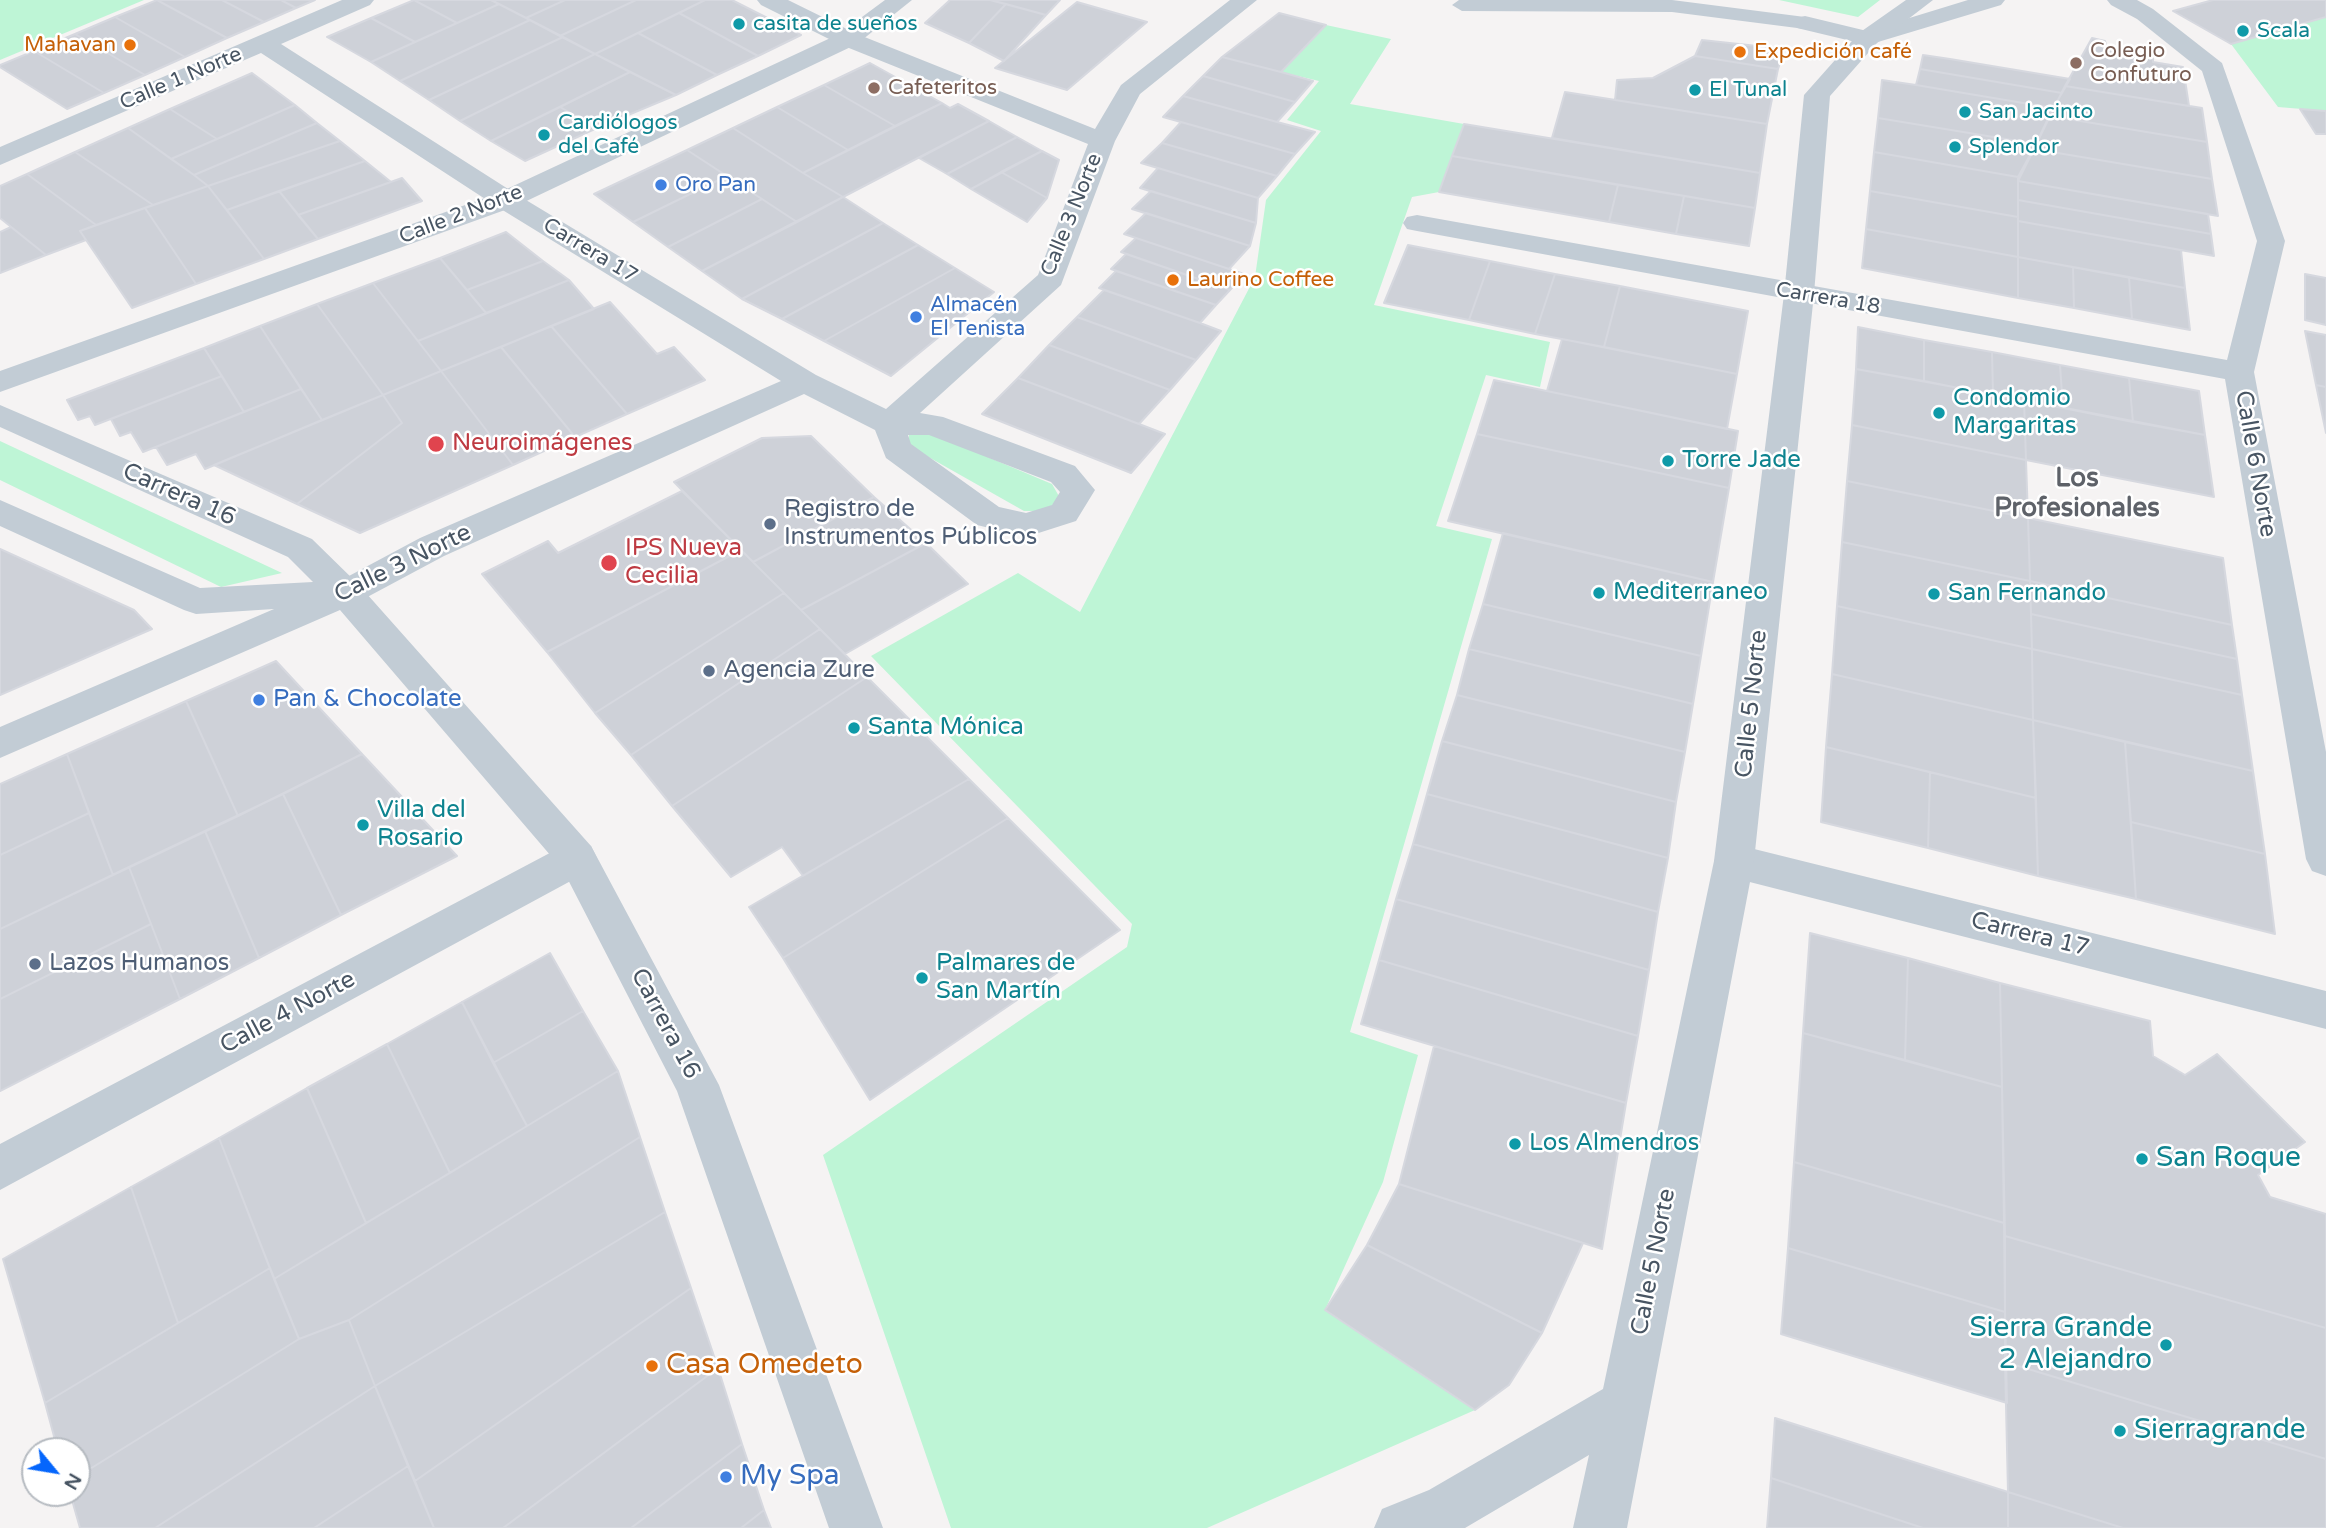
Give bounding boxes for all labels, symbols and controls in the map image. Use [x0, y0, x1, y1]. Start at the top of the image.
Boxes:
place label: casita de sueños [753, 11, 918, 37]
marker: casita de sueños [731, 16, 747, 32]
place label: Scala [2257, 18, 2310, 44]
marker: Scala [2235, 23, 2251, 39]
place label: Mahavan [24, 32, 116, 58]
marker: Mahavan [122, 37, 138, 53]
place label: Colegio Confuturo [2090, 38, 2192, 88]
place label: Expedición café [1754, 39, 1912, 65]
street label: Calle 1 Norte [116, 42, 246, 116]
marker: Expedición café [1732, 44, 1748, 60]
marker: Colegio Confuturo [2068, 55, 2084, 71]
place label: Cafeteritos [888, 75, 997, 101]
place label: El Tunal [1709, 77, 1787, 103]
marker: Cafeteritos [866, 80, 882, 96]
marker: El Tunal [1687, 82, 1703, 98]
place label: San Jacinto [1979, 99, 2093, 125]
marker: San Jacinto [1957, 104, 1973, 120]
place label: Cardiólogos del Café [558, 110, 677, 160]
marker: Cardiólogos del Café [536, 127, 552, 143]
place label: Splendor [1969, 134, 2059, 160]
marker: Splendor [1947, 139, 1963, 155]
street label: Calle 3 Norte [1036, 150, 1108, 280]
place label: Oro Pan [675, 172, 756, 198]
marker: Oro Pan [653, 177, 669, 193]
street label: Calle 2 Norte [396, 180, 526, 250]
street label: Carrera 17 [538, 213, 642, 289]
place label: Laurino Coffee [1187, 267, 1334, 293]
marker: Laurino Coffee [1165, 272, 1181, 288]
street label: Carrera 18 [1774, 277, 1882, 321]
place label: Almacén El Tenista [930, 292, 1025, 342]
marker: Almacén El Tenista [908, 309, 924, 325]
place label: Condomio Margaritas [1953, 385, 2076, 441]
street label: Calle 6 Norte [2228, 388, 2282, 540]
marker: Condomio Margaritas [1931, 405, 1947, 421]
place label: Neuroimágenes [452, 430, 633, 458]
marker: Neuroimágenes [426, 434, 446, 454]
place label: Torre Jade [1682, 447, 1801, 475]
marker: Torre Jade [1660, 453, 1676, 469]
street label: Carrera 16 [118, 457, 240, 533]
district label: Los Profesionales [1994, 463, 2160, 524]
place label: Registro de Instrumentos Públicos [784, 496, 1037, 552]
marker: Registro de Instrumentos Públicos [762, 516, 778, 532]
street label: Calle 3 Norte [330, 518, 476, 610]
place label: IPS Nueva Cecilia [625, 535, 742, 591]
marker: IPS Nueva Cecilia [599, 553, 619, 573]
place label: Mediterraneo [1613, 579, 1768, 607]
place label: San Fernando [1948, 580, 2106, 608]
marker: Mediterraneo [1591, 585, 1607, 601]
marker: San Fernando [1926, 586, 1942, 602]
street label: Calle 5 Norte [1730, 629, 1774, 779]
place label: Agencia Zure [723, 657, 875, 685]
marker: Agencia Zure [701, 663, 717, 679]
place label: Pan & Chocolate [273, 686, 462, 714]
marker: Pan & Chocolate [251, 692, 267, 708]
place label: Santa Mónica [868, 714, 1024, 742]
marker: Santa Mónica [846, 720, 862, 736]
place label: Villa del Rosario [377, 797, 466, 853]
marker: Villa del Rosario [355, 817, 371, 833]
street label: Carrera 17 [1968, 906, 2092, 964]
place label: Lazos Humanos [49, 950, 229, 978]
place label: Palmares de San Martín [936, 950, 1075, 1006]
marker: Lazos Humanos [27, 956, 43, 972]
street label: Carrera 16 [624, 964, 706, 1084]
street label: Calle 4 Norte [216, 965, 360, 1061]
marker: Palmares de San Martín [914, 970, 930, 986]
place label: Los Almendros [1529, 1130, 1699, 1158]
marker: Los Almendros [1507, 1136, 1523, 1152]
place label: San Roque [2156, 1142, 2301, 1176]
marker: San Roque [2134, 1151, 2150, 1167]
street label: Calle 5 Norte [1626, 1186, 1682, 1338]
place label: Sierra Grande 2 Alejandro [1969, 1312, 2152, 1378]
marker: Sierra Grande 2 Alejandro [2158, 1337, 2174, 1353]
place label: Casa Omedeto [666, 1349, 863, 1383]
marker: Casa Omedeto [644, 1358, 660, 1374]
place label: Sierragrande [2134, 1414, 2306, 1448]
marker: Sierragrande [2112, 1423, 2128, 1439]
north arrow [21, 1437, 91, 1507]
place label: My Spa [740, 1460, 840, 1494]
text: N [59, 1469, 86, 1494]
marker: My Spa [718, 1469, 734, 1485]

